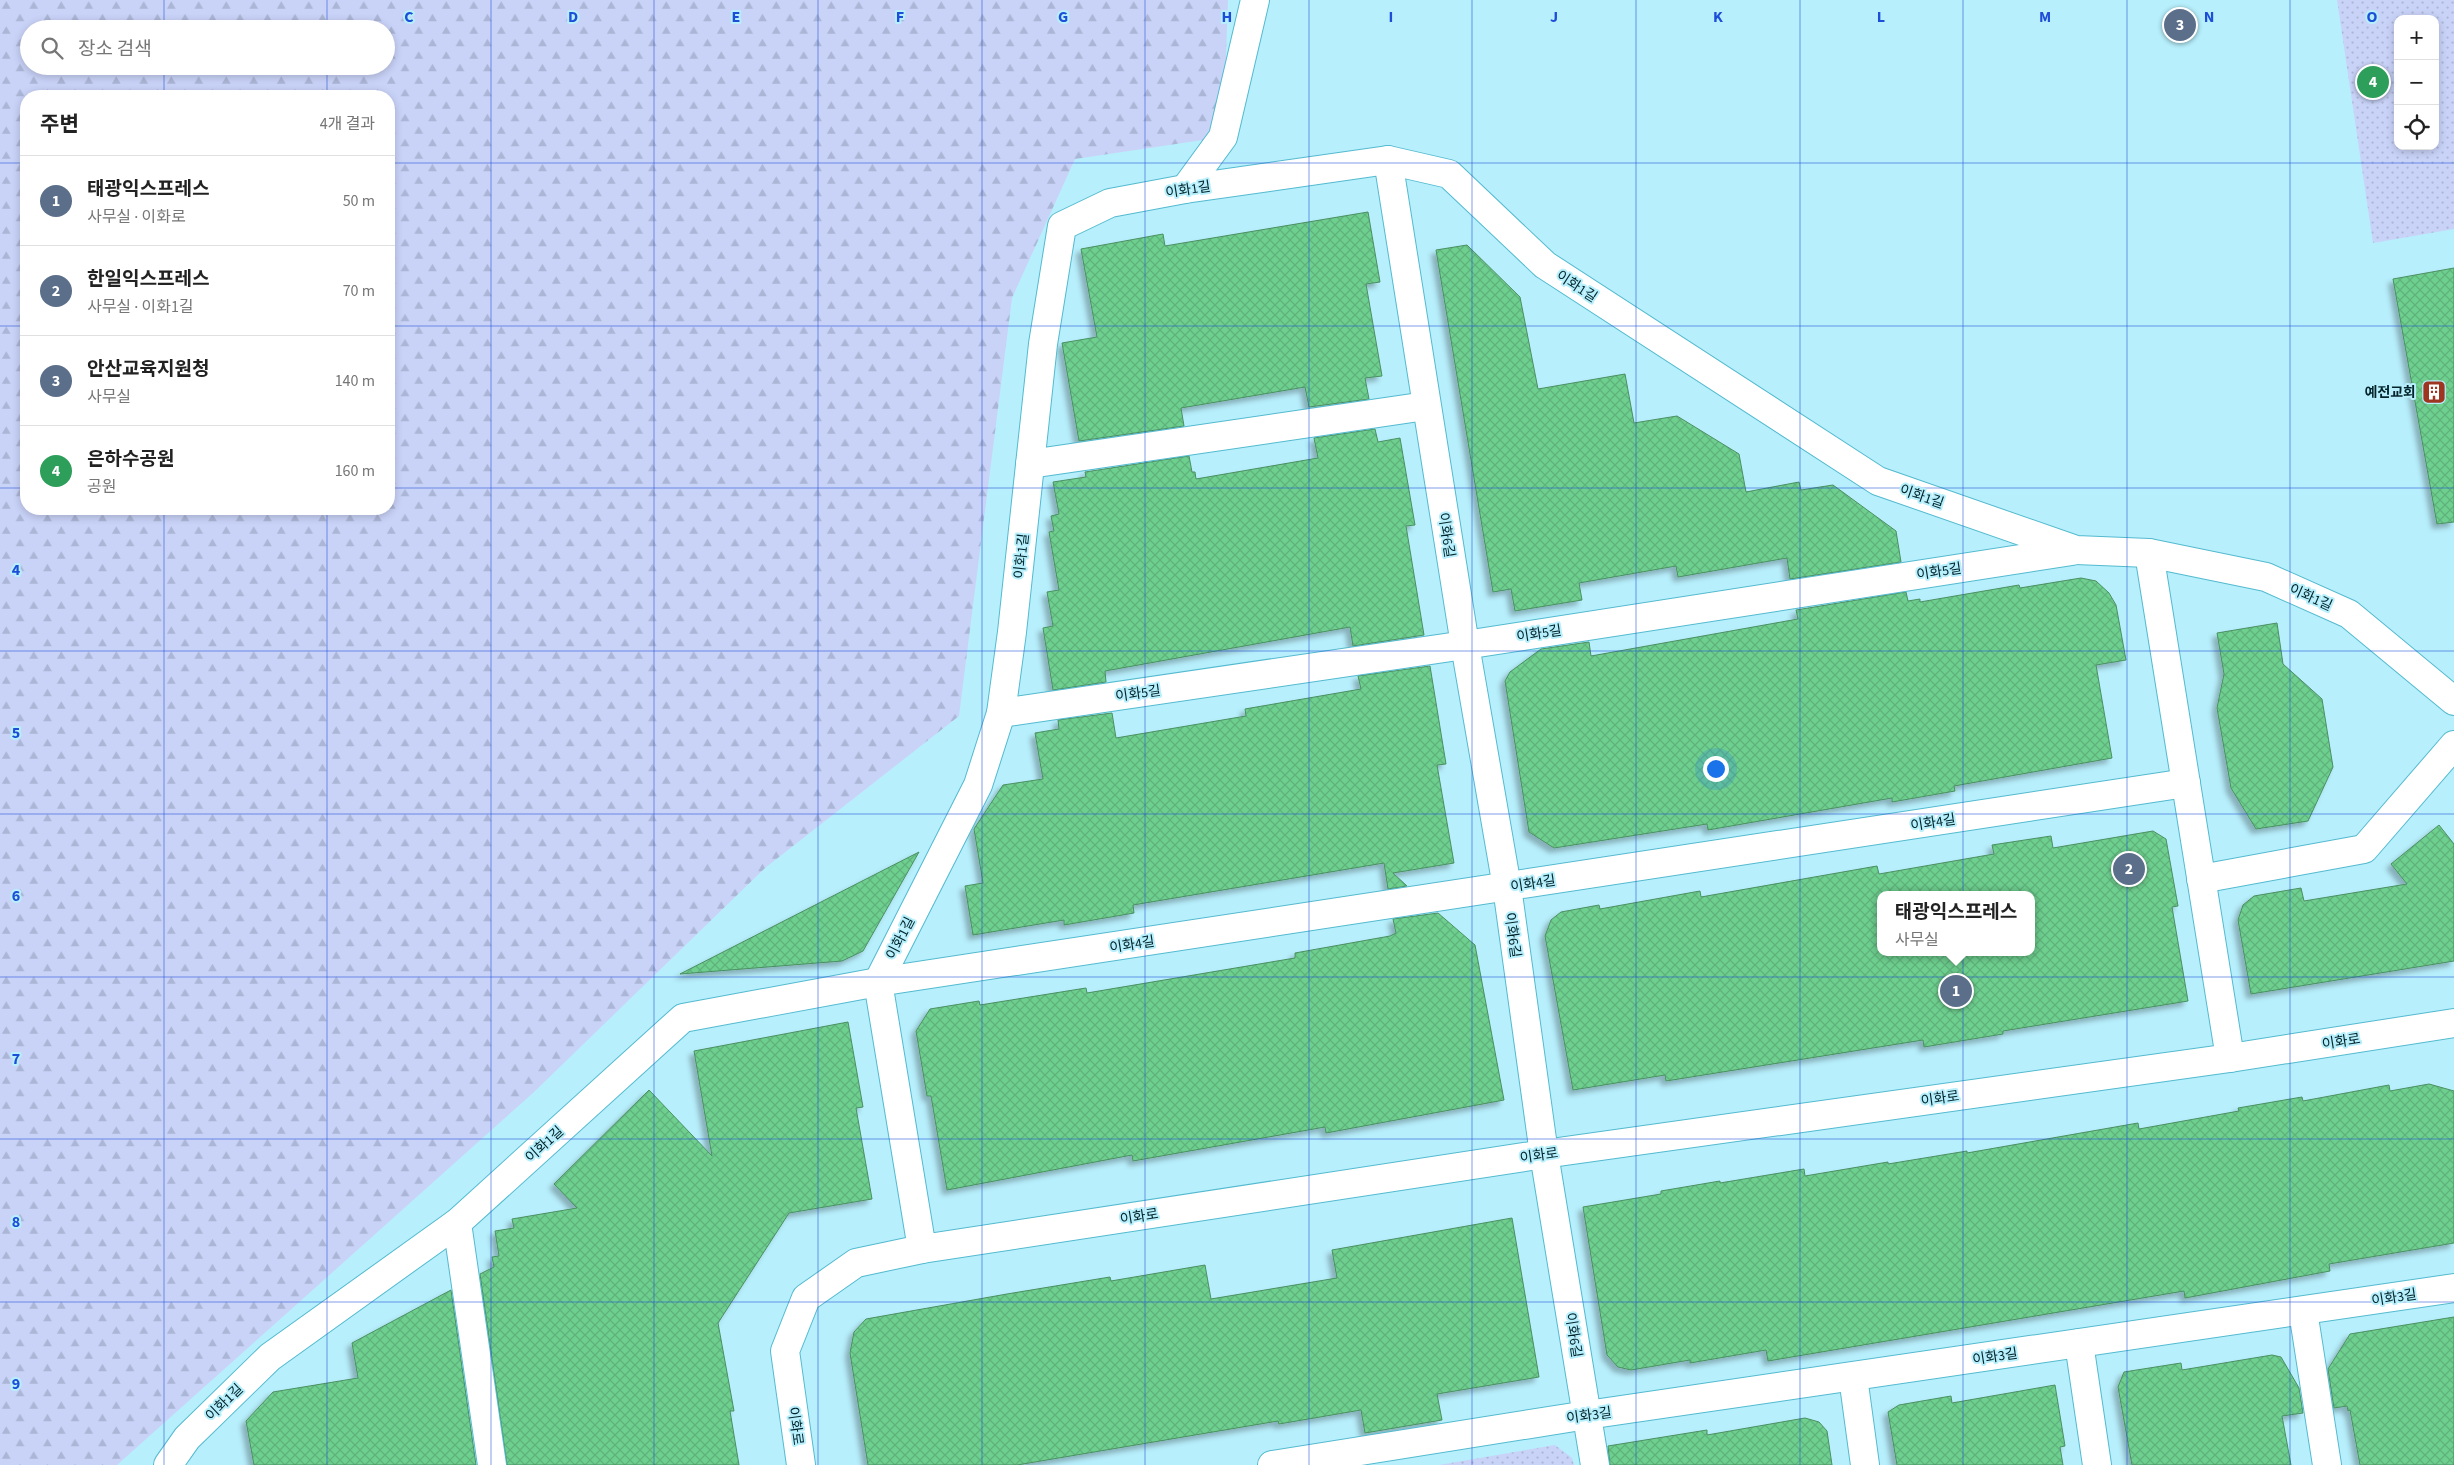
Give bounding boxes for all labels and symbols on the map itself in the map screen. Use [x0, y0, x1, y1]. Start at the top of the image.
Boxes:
text: C [404, 6, 414, 28]
text: D [568, 6, 578, 28]
text: E [732, 6, 740, 28]
text: F [896, 6, 904, 28]
text: G [1058, 6, 1068, 28]
text: H [1222, 6, 1232, 28]
text: I [1389, 6, 1393, 28]
text: J [1550, 6, 1558, 28]
text: K [1713, 6, 1723, 28]
text: L [1877, 6, 1885, 28]
text: M [2039, 6, 2051, 28]
pin: 3 [2164, 6, 2196, 44]
text: N [2204, 6, 2214, 28]
text: O [2367, 6, 2378, 28]
pin: 4 [2357, 63, 2389, 101]
street label: 이화1길 [1164, 177, 1212, 203]
street label: 이화1길 [1552, 266, 1601, 308]
building icon: 예전교회 [2421, 379, 2447, 405]
place label: 예전교회 [2364, 383, 2416, 403]
street label: 이화1길 [1897, 480, 1946, 514]
street label: 이화6길 [1433, 511, 1459, 559]
street label: 이화1길 [1010, 532, 1034, 580]
text: 4 [12, 559, 21, 581]
street label: 이화5길 [1915, 559, 1963, 585]
street label: 이화1길 [2286, 580, 2335, 616]
street label: 이화5길 [1515, 621, 1563, 647]
street label: 이화5길 [1114, 681, 1162, 707]
text: 5 [12, 722, 20, 744]
your location [1703, 756, 1729, 782]
street label: 이화4길 [1909, 810, 1957, 836]
pin: 2 [2113, 850, 2145, 888]
street label: 이화4길 [1509, 871, 1557, 897]
text: 6 [12, 885, 20, 907]
street label: 이화6길 [1499, 911, 1525, 959]
street label: 이화1길 [882, 914, 920, 963]
street label: 이화4길 [1108, 932, 1156, 958]
pin: 1 [1940, 972, 1972, 1010]
street label: 이화로 [2321, 1029, 2362, 1055]
text: 7 [12, 1048, 20, 1070]
street label: 이화로 [1920, 1086, 1961, 1112]
street label: 이화1길 [521, 1122, 568, 1167]
street label: 이화로 [1519, 1143, 1560, 1169]
street label: 이화로 [1119, 1204, 1160, 1230]
text: 8 [12, 1211, 20, 1233]
street label: 이화3길 [2370, 1285, 2418, 1311]
street label: 이화6길 [1560, 1311, 1586, 1359]
street label: 이화3길 [1971, 1344, 2019, 1370]
text: 9 [12, 1373, 20, 1395]
street label: 이화1길 [201, 1380, 248, 1426]
street label: 이화3길 [1565, 1403, 1613, 1429]
street label: 이화로 [782, 1406, 808, 1447]

